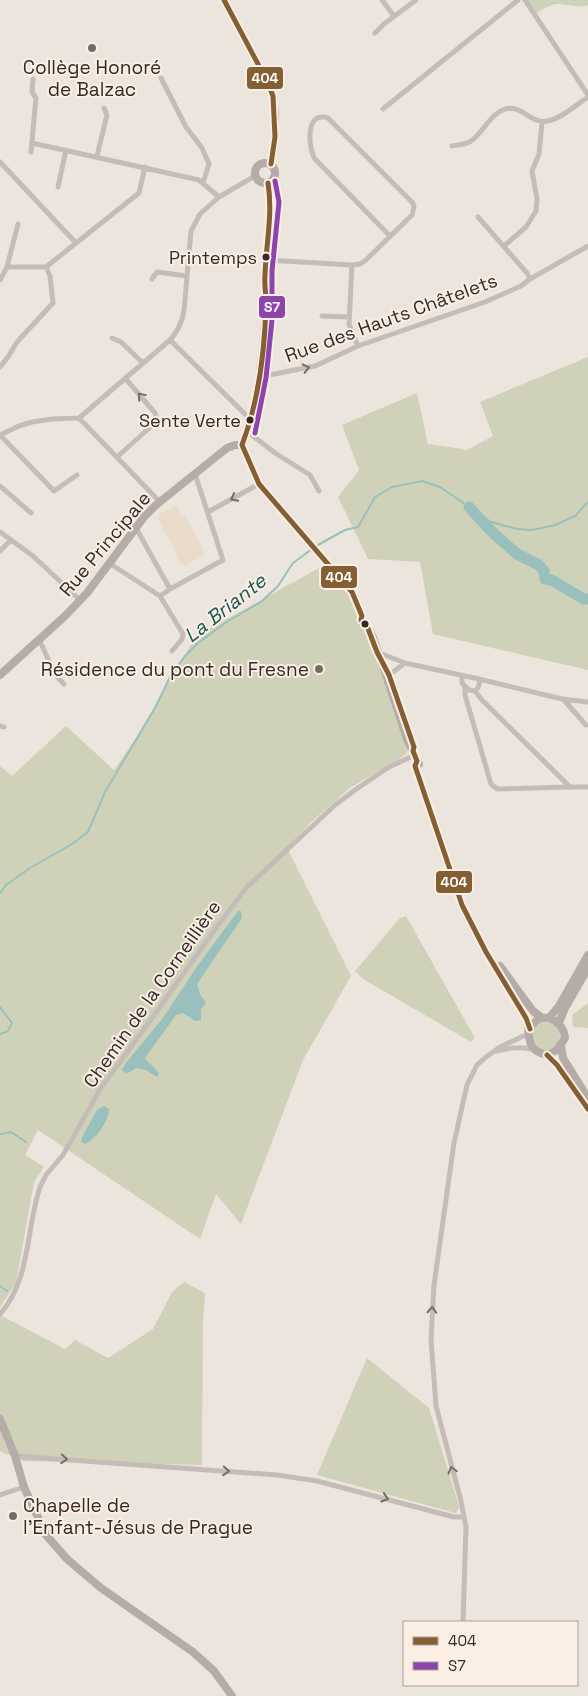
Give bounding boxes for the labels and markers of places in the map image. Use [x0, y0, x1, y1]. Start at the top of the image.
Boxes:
marker: Collège Honoré de Balzac [86, 42, 98, 54]
place label: Collège Honoré de Balzac [23, 55, 161, 102]
place label: Printemps [169, 246, 257, 269]
marker: Printemps [261, 252, 271, 262]
place label: Sente Verte [139, 409, 241, 432]
marker: Sente Verte [245, 415, 255, 425]
unlabelled marker [360, 619, 370, 629]
place label: Résidence du pont du Fresne [41, 657, 309, 682]
marker: Résidence du pont du Fresne [313, 663, 325, 675]
place label: Chapelle de l'Enfant-Jésus de Prague [23, 1493, 253, 1540]
marker: Chapelle de l'Enfant-Jésus de Prague [7, 1510, 19, 1522]

